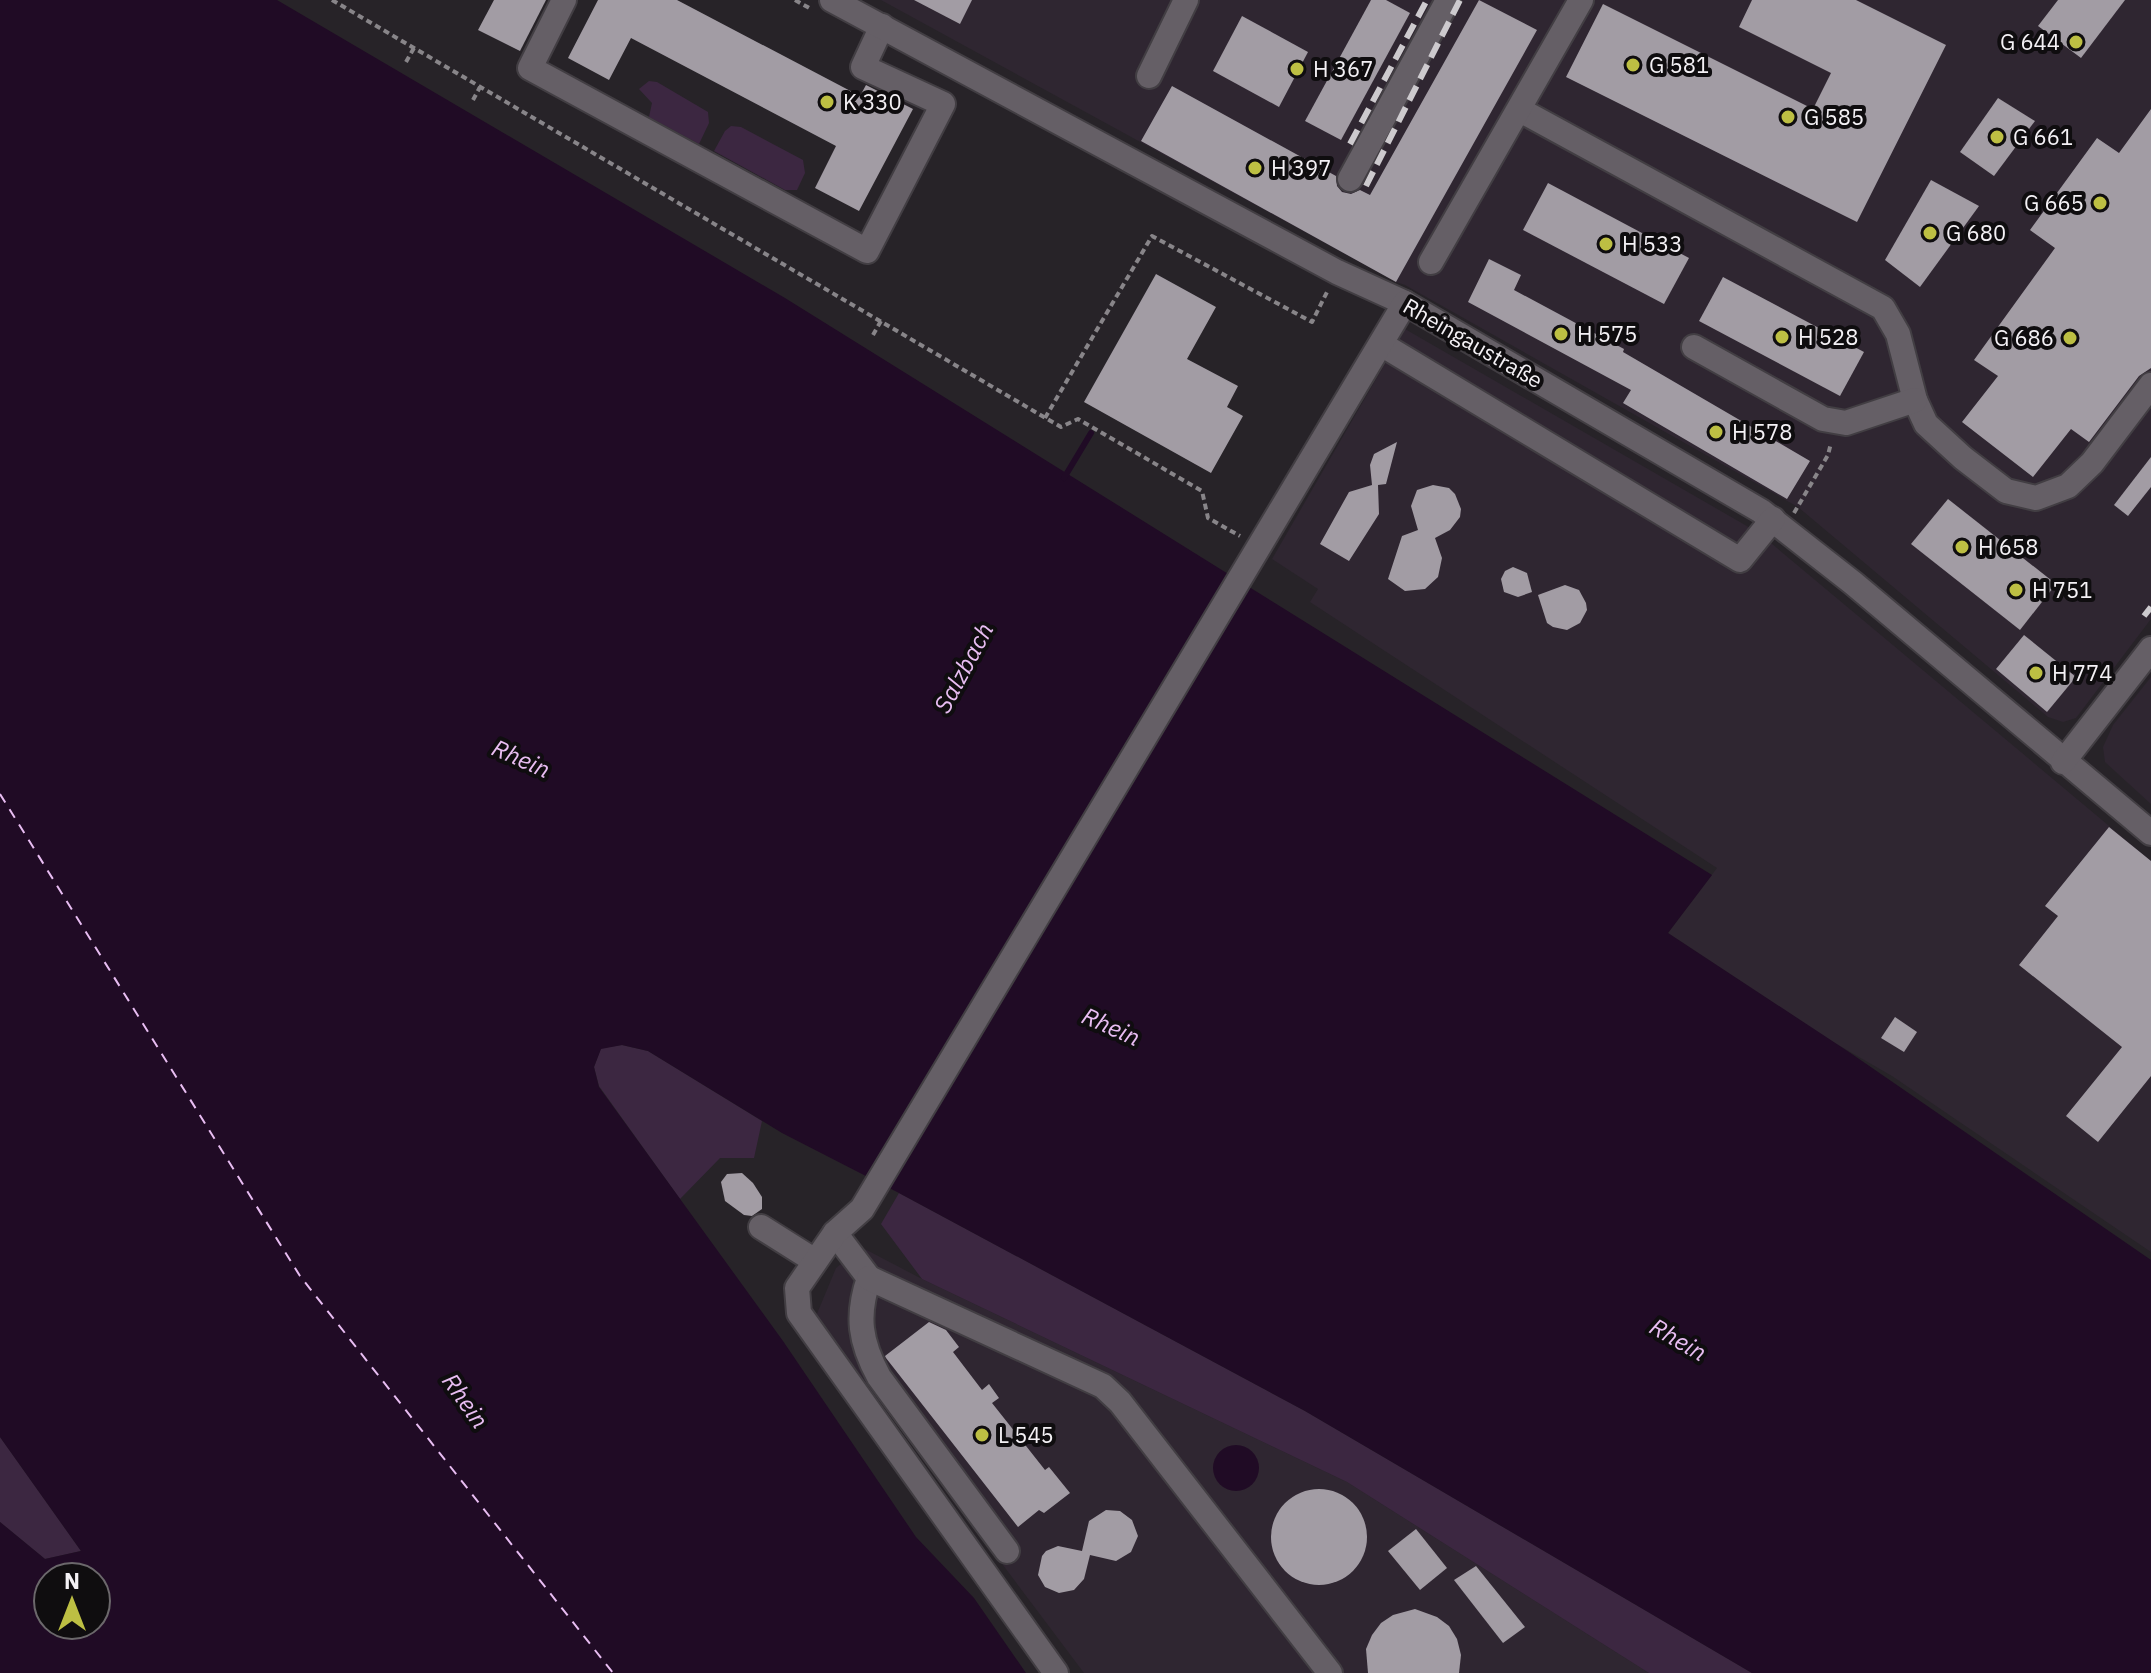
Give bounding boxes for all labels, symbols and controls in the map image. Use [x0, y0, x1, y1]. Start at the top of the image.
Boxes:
place label: G 644 [2000, 27, 2060, 56]
marker: G 644 [2067, 33, 2085, 51]
place label: G 581 [1649, 50, 1709, 79]
place label: H 367 [1313, 54, 1373, 83]
marker: G 581 [1624, 56, 1642, 74]
marker: H 367 [1288, 60, 1306, 78]
place label: K 330 [843, 87, 902, 116]
marker: K 330 [818, 93, 836, 111]
place label: G 585 [1804, 102, 1864, 131]
marker: G 585 [1779, 108, 1797, 126]
place label: G 661 [2013, 122, 2073, 151]
marker: G 661 [1988, 128, 2006, 146]
place label: H 397 [1271, 153, 1331, 182]
marker: H 397 [1246, 159, 1264, 177]
place label: G 665 [2024, 188, 2084, 217]
marker: G 665 [2091, 194, 2109, 212]
place label: G 680 [1946, 218, 2006, 247]
marker: G 680 [1921, 224, 1939, 242]
place label: H 533 [1622, 229, 1682, 258]
marker: H 533 [1597, 235, 1615, 253]
street label: Rheingaustraße [1398, 291, 1548, 394]
place label: H 575 [1577, 319, 1637, 348]
place label: H 528 [1798, 322, 1858, 351]
place label: G 686 [1994, 323, 2054, 352]
marker: H 575 [1552, 325, 1570, 343]
marker: H 528 [1773, 328, 1791, 346]
marker: G 686 [2061, 329, 2079, 347]
place label: H 578 [1732, 417, 1792, 446]
marker: H 578 [1707, 423, 1725, 441]
place label: H 658 [1978, 532, 2038, 561]
marker: H 658 [1953, 538, 1971, 556]
place label: H 751 [2032, 575, 2092, 604]
marker: H 751 [2007, 581, 2025, 599]
water label: Salzbach [926, 617, 1000, 718]
place label: H 774 [2052, 658, 2112, 687]
marker: H 774 [2027, 664, 2045, 682]
water label: Rhein [487, 731, 556, 785]
water label: Rhein [1077, 999, 1146, 1053]
water label: Rhein [1644, 1310, 1713, 1368]
water label: Rhein [435, 1366, 496, 1434]
place label: L 545 [998, 1420, 1054, 1449]
marker: L 545 [973, 1426, 991, 1444]
north arrow [32, 1561, 112, 1641]
text: N [64, 1566, 80, 1595]

